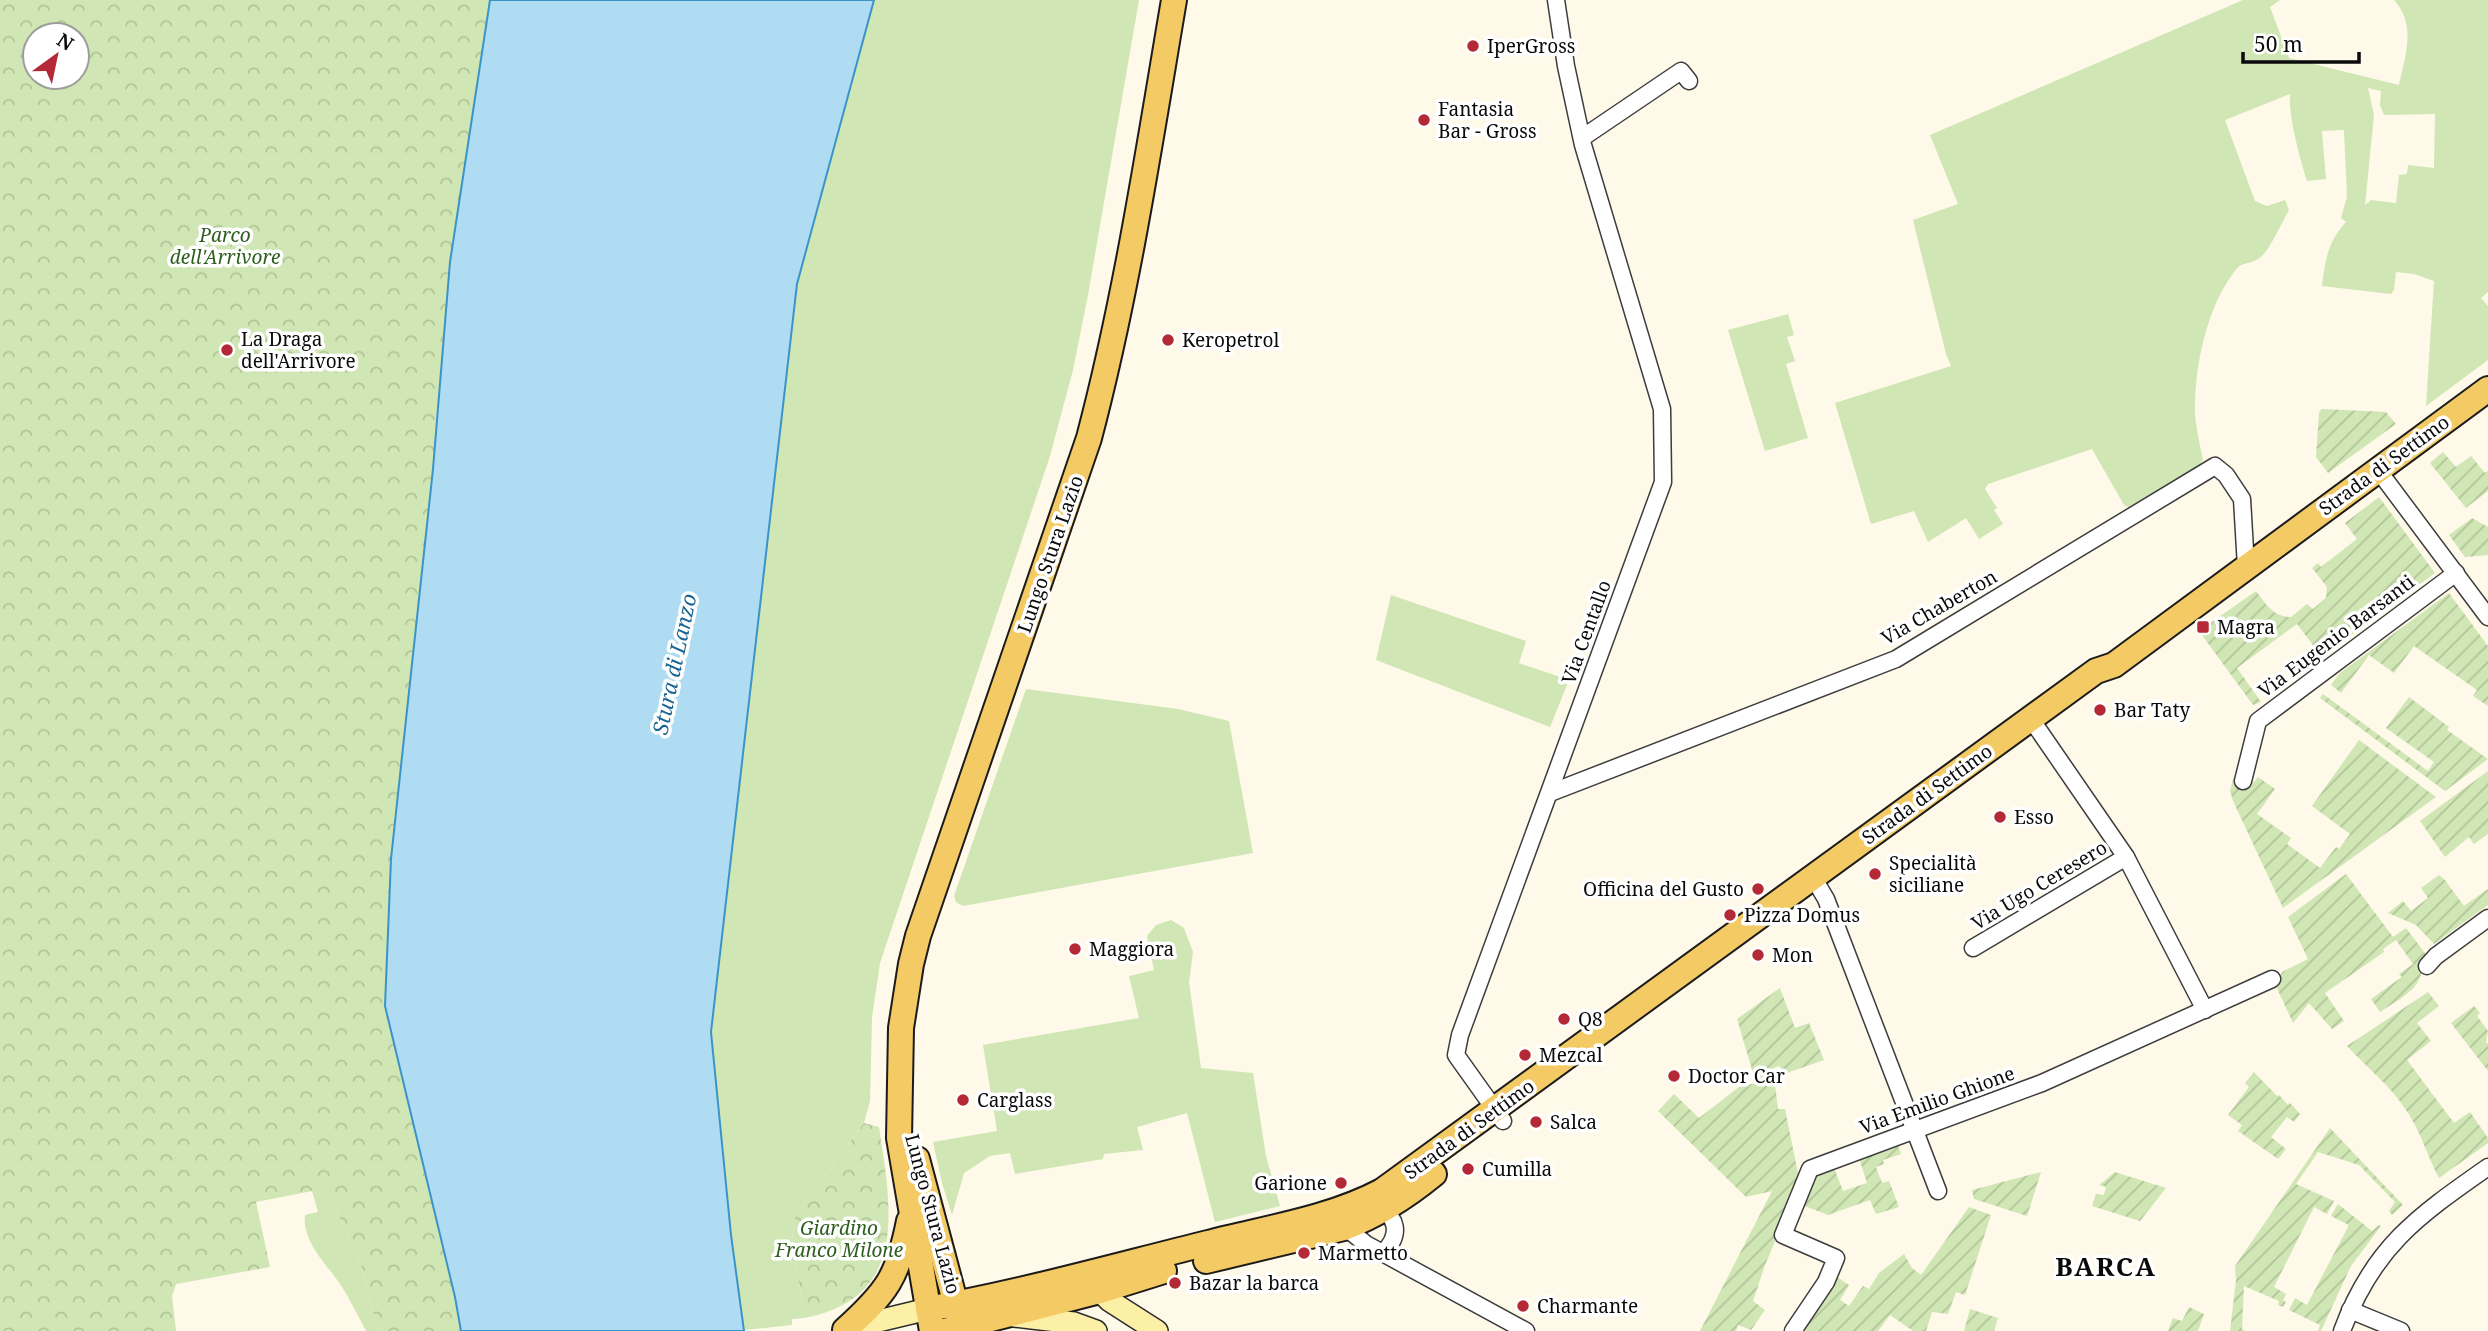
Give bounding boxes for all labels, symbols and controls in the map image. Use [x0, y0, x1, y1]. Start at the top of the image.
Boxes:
north arrow [21, 21, 91, 91]
scale bar [2243, 21, 2358, 65]
text: N [52, 27, 79, 57]
text: 50 m [2254, 30, 2303, 58]
place label: IperGross [1487, 33, 1575, 59]
marker: IperGross [1465, 38, 1481, 54]
place label: Fantasia Bar - Gross [1438, 96, 1536, 144]
marker: Fantasia Bar - Gross [1416, 112, 1432, 128]
park label: Parco dell'Arrivore [170, 222, 280, 270]
place label: La Draga dell'Arrivore [241, 326, 356, 374]
place label: Keropetrol [1182, 327, 1279, 353]
marker: Keropetrol [1160, 332, 1176, 348]
marker: La Draga dell'Arrivore [219, 342, 235, 358]
street label: Strada di Settimo [2314, 409, 2454, 521]
street label: Lungo Stura Lazio [1011, 472, 1089, 636]
street label: Via Chaberton [1876, 563, 2002, 651]
street label: Via Eugenio Barsanti [2253, 569, 2419, 703]
street label: Via Centallo [1555, 576, 1617, 688]
water label: Stura di Lanzo [645, 591, 703, 737]
place label: Magra [2217, 614, 2275, 640]
marker: Magra [2195, 619, 2211, 635]
place label: Bar Taty [2114, 697, 2190, 723]
marker: Bar Taty [2092, 702, 2108, 718]
street label: Strada di Settimo [1857, 738, 1997, 850]
place label: Esso [2014, 804, 2054, 830]
marker: Esso [1992, 809, 2008, 825]
street label: Via Ugo Ceresero [1966, 834, 2112, 936]
place label: Specialità siciliane [1889, 850, 1977, 898]
marker: Specialità siciliane [1867, 866, 1883, 882]
place label: Officina del Gusto [1583, 876, 1744, 902]
marker: Officina del Gusto [1750, 881, 1766, 897]
place label: Pizza Domus [1744, 902, 1860, 928]
marker: Pizza Domus [1722, 907, 1738, 923]
place label: Maggiora [1089, 936, 1174, 962]
marker: Maggiora [1067, 941, 1083, 957]
place label: Mon [1772, 942, 1813, 968]
marker: Mon [1750, 947, 1766, 963]
place label: Q8 [1578, 1006, 1603, 1032]
marker: Q8 [1556, 1011, 1572, 1027]
place label: Mezcal [1539, 1042, 1603, 1068]
marker: Mezcal [1517, 1047, 1533, 1063]
street label: Via Emilio Ghione [1856, 1060, 2018, 1140]
place label: Doctor Car [1688, 1063, 1785, 1089]
marker: Doctor Car [1666, 1068, 1682, 1084]
street label: Strada di Settimo [1399, 1073, 1539, 1185]
place label: Carglass [977, 1087, 1052, 1113]
marker: Carglass [955, 1092, 971, 1108]
place label: Salca [1550, 1109, 1597, 1135]
marker: Salca [1528, 1114, 1544, 1130]
street label: Lungo Stura Lazio [899, 1131, 967, 1297]
place label: Cumilla [1482, 1156, 1552, 1182]
marker: Cumilla [1460, 1161, 1476, 1177]
place label: Garione [1254, 1170, 1327, 1196]
marker: Garione [1333, 1175, 1349, 1191]
park label: Giardino Franco Milone [774, 1215, 903, 1263]
place label: Marmetto [1318, 1240, 1408, 1266]
marker: Marmetto [1296, 1245, 1312, 1261]
district label: BARCA [2055, 1248, 2157, 1284]
place label: Bazar la barca [1189, 1270, 1319, 1296]
marker: Bazar la barca [1167, 1275, 1183, 1291]
place label: Charmante [1537, 1293, 1638, 1319]
marker: Charmante [1515, 1298, 1531, 1314]

